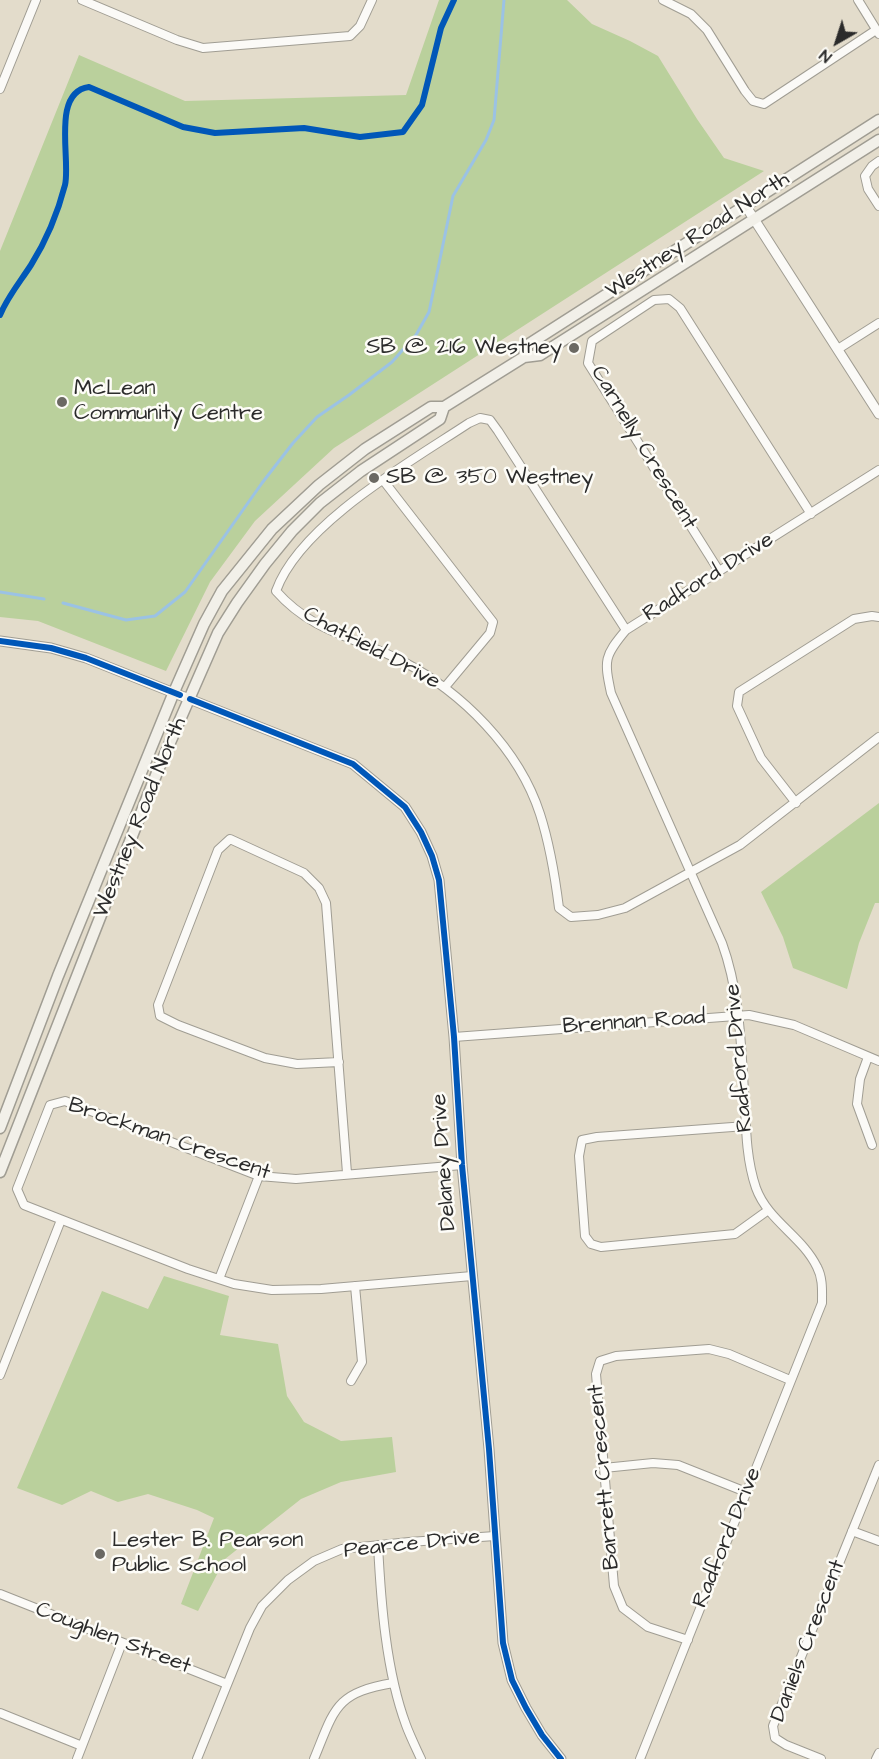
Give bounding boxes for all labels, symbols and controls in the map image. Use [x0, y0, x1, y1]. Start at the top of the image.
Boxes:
north arrow [807, 12, 867, 72]
text: N [815, 44, 836, 68]
street label: Westney Road North [601, 167, 795, 305]
place label: SB @ 216 Westney [366, 335, 562, 361]
marker: SB @ 216 Westney [567, 341, 581, 355]
street label: Carnelly Crescent [584, 361, 702, 535]
place label: McLean Community Centre [74, 376, 263, 428]
marker: McLean Community Centre [55, 395, 69, 409]
place label: SB @ 350 Westney [386, 465, 593, 491]
marker: SB @ 350 Westney [367, 471, 381, 485]
street label: Radford Drive [639, 527, 779, 629]
street label: Chatfield Drive [298, 602, 444, 696]
street label: Westney Road North [89, 714, 193, 922]
street label: Radford Drive [720, 983, 760, 1133]
street label: Brennan Road [562, 1005, 706, 1041]
street label: Delaney Drive [427, 1092, 463, 1232]
street label: Brockman Crescent [64, 1093, 274, 1187]
street label: Barrett Crescent [584, 1383, 626, 1571]
street label: Radford Drive [688, 1464, 768, 1612]
street label: Pearce Drive [343, 1525, 481, 1565]
place label: Lester B. Pearson Public School [112, 1528, 303, 1580]
marker: Lester B. Pearson Public School [93, 1547, 107, 1561]
street label: Daniels Crescent [766, 1556, 852, 1726]
street label: Coughlen Street [32, 1597, 194, 1681]

